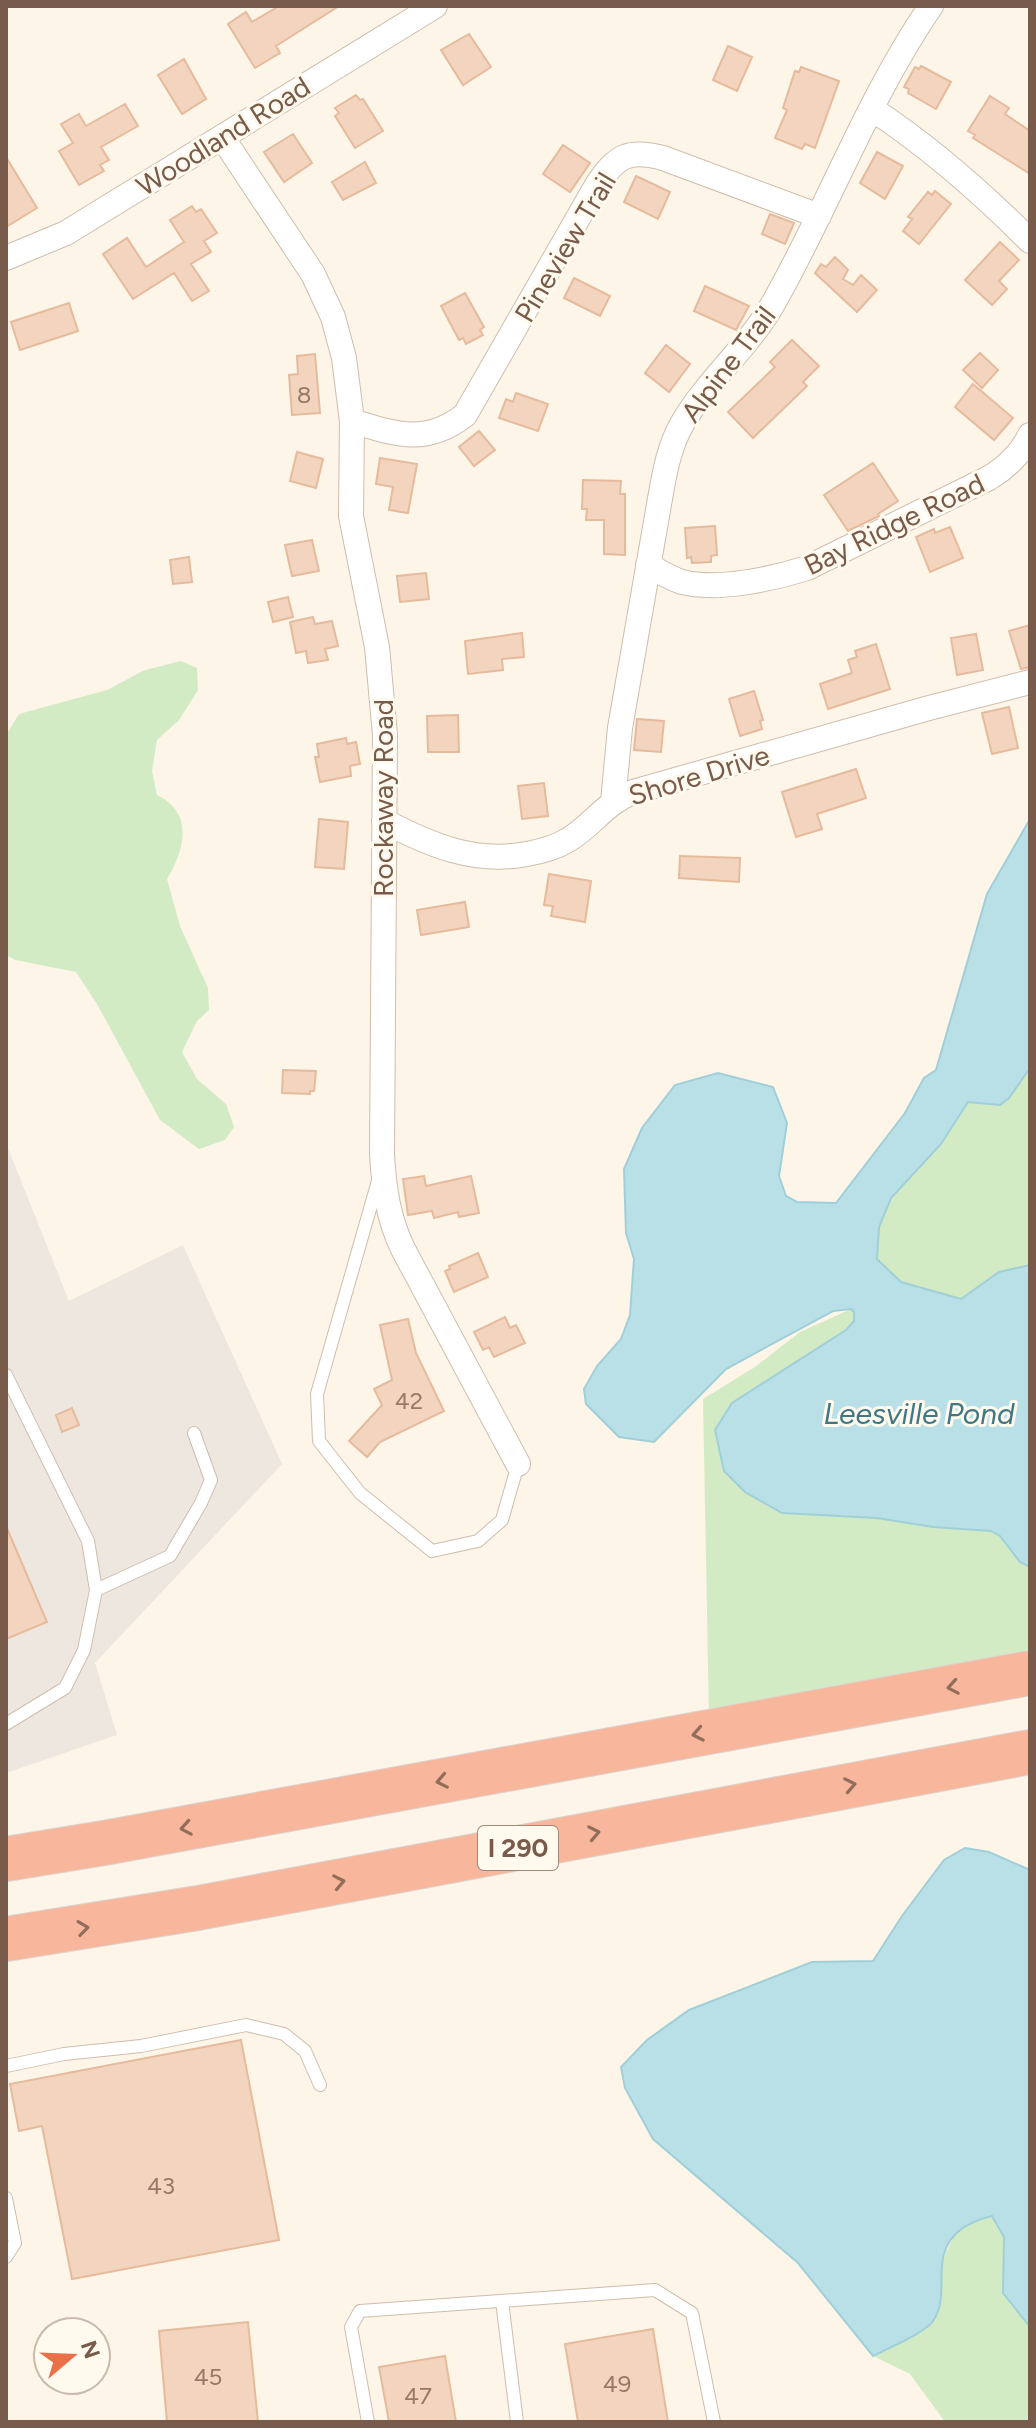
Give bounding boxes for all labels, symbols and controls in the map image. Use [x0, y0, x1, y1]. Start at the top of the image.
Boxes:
street label: Woodland Road [130, 69, 316, 203]
street label: Pineview Trail [507, 166, 623, 328]
street label: Alpine Trail [673, 299, 783, 429]
house number: 8 [297, 380, 311, 409]
street label: Bay Ridge Road [798, 466, 990, 582]
street label: Rockaway Road [366, 699, 400, 897]
street label: Shore Drive [624, 737, 774, 813]
house number: 42 [395, 1386, 423, 1415]
water label: Leesville Pond [823, 1395, 1015, 1432]
one-way arrow [946, 1677, 960, 1694]
one-way arrow [691, 1724, 704, 1741]
one-way arrow [435, 1772, 449, 1789]
one-way arrow [843, 1778, 857, 1795]
one-way arrow [179, 1819, 193, 1836]
road number: I 290 [478, 1826, 558, 1870]
one-way arrow [588, 1826, 601, 1843]
one-way arrow [332, 1874, 346, 1891]
one-way arrow [76, 1920, 90, 1937]
house number: 43 [147, 2171, 175, 2200]
north arrow [32, 2316, 112, 2396]
text: N [75, 2337, 106, 2362]
house number: 45 [194, 2362, 222, 2391]
house number: 49 [603, 2369, 631, 2398]
house number: 47 [404, 2381, 432, 2410]

